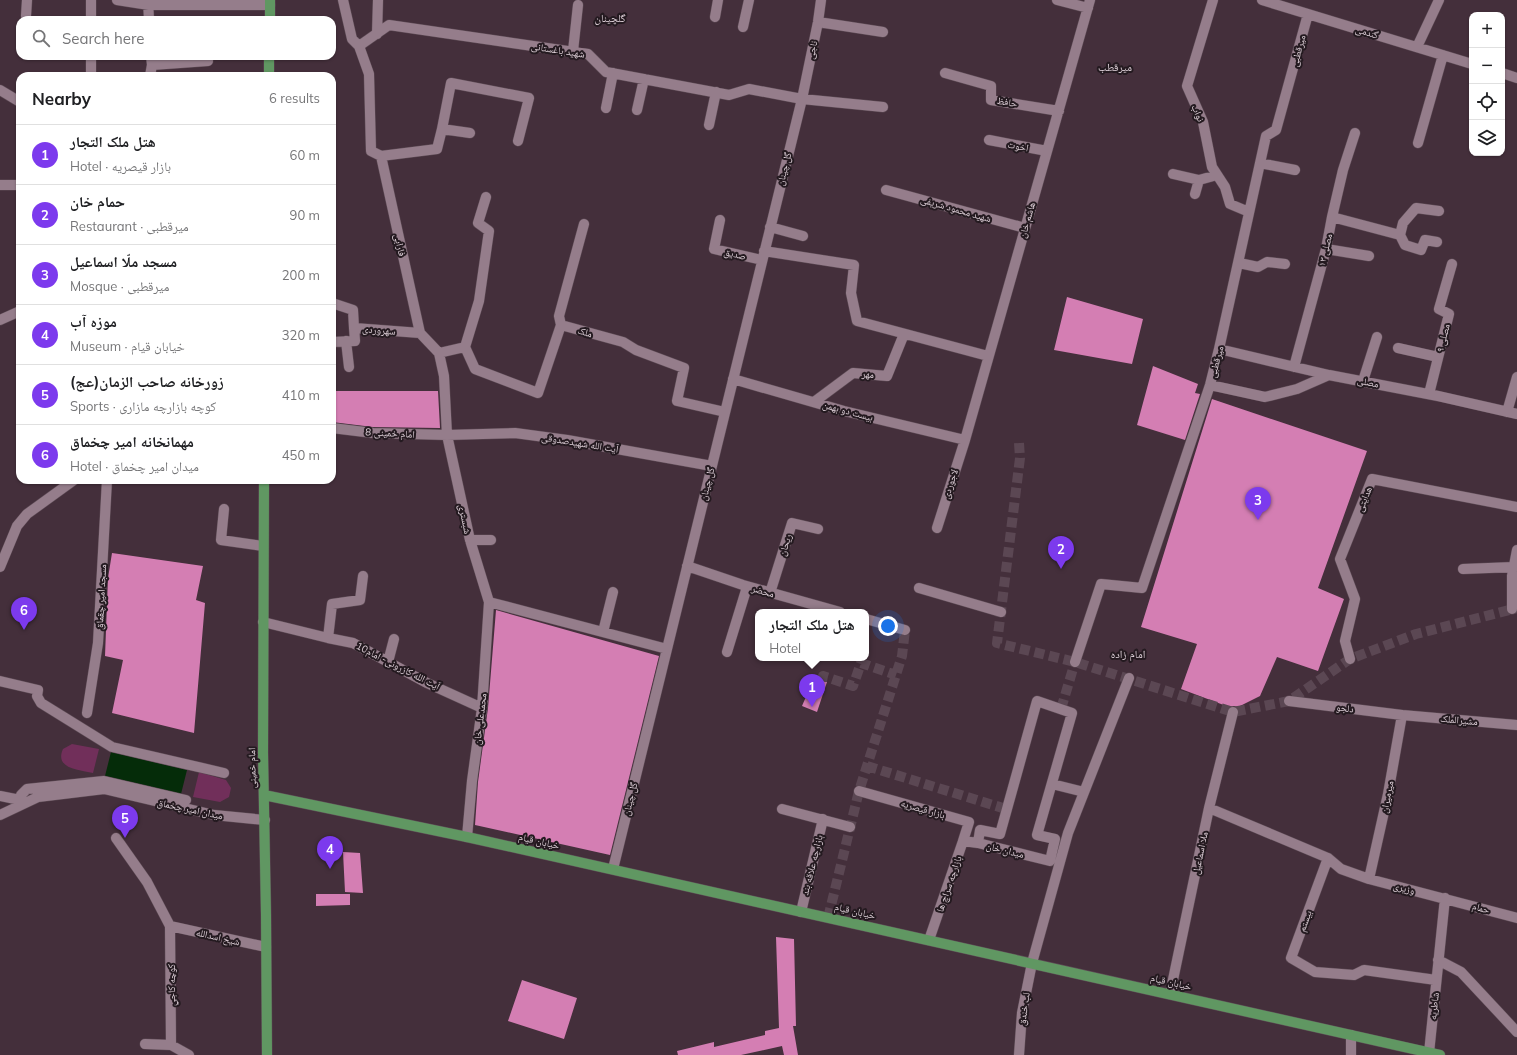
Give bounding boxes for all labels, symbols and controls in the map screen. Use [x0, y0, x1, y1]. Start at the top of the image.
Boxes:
district label: گلچینان [595, 11, 626, 25]
map controls [1469, 12, 1505, 156]
button: + [1469, 12, 1505, 48]
search box [16, 16, 336, 60]
street label: گندمی [1354, 22, 1381, 42]
icon: search [30, 27, 52, 49]
text: Search here [62, 29, 144, 48]
street label: میرقطبی [1288, 33, 1309, 68]
street label: شهید باغستانی [530, 39, 586, 61]
street label: ناجی [804, 39, 820, 60]
button: − [1469, 48, 1505, 84]
district label: میرقطب [1098, 60, 1132, 74]
button: locate [1469, 84, 1505, 120]
text: Nearby [32, 88, 91, 109]
text: 6 results [269, 90, 320, 106]
street label: حافظ [996, 94, 1019, 110]
street label: نواب [1189, 102, 1208, 124]
button: layers [1469, 120, 1505, 156]
text: هتل ملک التجار [70, 132, 156, 151]
street label: اخوت [1006, 138, 1030, 154]
text: 1 [41, 147, 49, 163]
text: 60 m [290, 147, 320, 163]
street label: گل چینان [774, 150, 795, 187]
text: Hotel · بازار قیصریه [70, 158, 171, 174]
text: حمام خان [70, 192, 125, 211]
street label: شهید محمود شریفی [919, 193, 993, 225]
street label: هاشم خان [1016, 201, 1039, 240]
text: 2 [41, 207, 49, 223]
text: 90 m [290, 207, 320, 223]
text: Restaurant · میرقطبی [70, 218, 189, 234]
street label: مصلی ۱۳ [1315, 232, 1335, 268]
street label: فارابی [391, 233, 409, 257]
street label: صدیق [723, 245, 748, 263]
text: مسجد ملّا اسماعیل [70, 252, 177, 271]
text: 3 [41, 267, 49, 283]
text: 200 m [282, 267, 320, 283]
text: Mosque · میرقطبی [70, 278, 169, 294]
text: موزه آب [70, 312, 117, 331]
street label: سهروردی [362, 322, 397, 338]
street label: مصلی ۹ [1433, 322, 1453, 354]
street label: ملک [576, 324, 594, 340]
text: 4 [41, 327, 49, 343]
text: 320 m [282, 327, 320, 343]
text: Museum · خیابان قیام [70, 338, 185, 354]
street label: میرقطبی [1206, 344, 1227, 379]
street label: مهر [860, 367, 875, 381]
text: زورخانه صاحب الزمان(عج) [70, 372, 224, 391]
street label: مصلی [1356, 374, 1380, 391]
text: 5 [41, 387, 49, 403]
text: 410 m [282, 387, 320, 403]
text: Sports · کوچه بازارچه مازاری [70, 398, 216, 414]
street label: بیست دو بهمن [821, 398, 875, 424]
street label: امام خمینی 8 [365, 425, 415, 442]
street label: آیت الله شهیدصدوقی [541, 430, 620, 456]
text: مهمانخانه امیر چخماق [70, 432, 194, 451]
text: 6 [41, 447, 49, 463]
text: 450 m [282, 447, 320, 463]
text: Hotel · میدان امیر چخماق [70, 458, 199, 474]
street label: گل چینان [697, 465, 718, 502]
street label: لاجوردی [939, 468, 961, 500]
street label: هدایتی [1353, 484, 1375, 514]
pin: 3 [1245, 487, 1271, 520]
street label: شبستری [456, 503, 475, 535]
street label: ریحان [776, 532, 795, 558]
pin: 2 [1048, 536, 1074, 569]
street label: مسجد امیر چقماق [93, 563, 109, 630]
street label: محضر [749, 581, 776, 601]
pin: 6 [11, 597, 37, 630]
popup [755, 609, 869, 661]
text: هتل ملک التجار [769, 615, 855, 634]
your location [878, 616, 898, 636]
street label: آیت الله کازرونی- امام10 [353, 639, 443, 694]
text: Hotel [769, 640, 801, 656]
district label: امام زاده [1111, 647, 1145, 661]
pin: 1 [799, 674, 825, 707]
street label: محمدعلی خان [470, 692, 490, 746]
street label: دلجو [1335, 700, 1355, 716]
street label: مشیرالملک [1440, 712, 1479, 728]
street label: امام خمینی [245, 747, 260, 789]
street label: میرمیران [1378, 779, 1397, 814]
street label: گل چینان [620, 780, 641, 817]
street label: میدان امیر چخماق [156, 796, 225, 822]
street label: بازار قیصریه [899, 796, 947, 822]
pin: 5 [112, 805, 138, 838]
street label: خیابان قیام [517, 830, 561, 853]
street label: ملا اسماعیل [1189, 830, 1211, 876]
street label: بازارچه علاقه بند [798, 833, 826, 897]
pin: 4 [317, 836, 343, 869]
street label: میدان خان [985, 839, 1026, 861]
street label: بازارچه سراچ ها [933, 854, 965, 914]
street label: وزیری [1392, 879, 1417, 897]
street label: حمام [1470, 899, 1492, 918]
street label: خیابان قیام [833, 900, 877, 923]
street label: بیستم [1295, 908, 1316, 934]
street label: شیخ اسدالله [195, 926, 242, 948]
street label: کوچه کاجي [165, 964, 179, 1006]
street label: خیابان قیام [1149, 971, 1193, 994]
street label: شاطریه [1426, 991, 1442, 1020]
street label: لب خندق [1015, 992, 1033, 1026]

